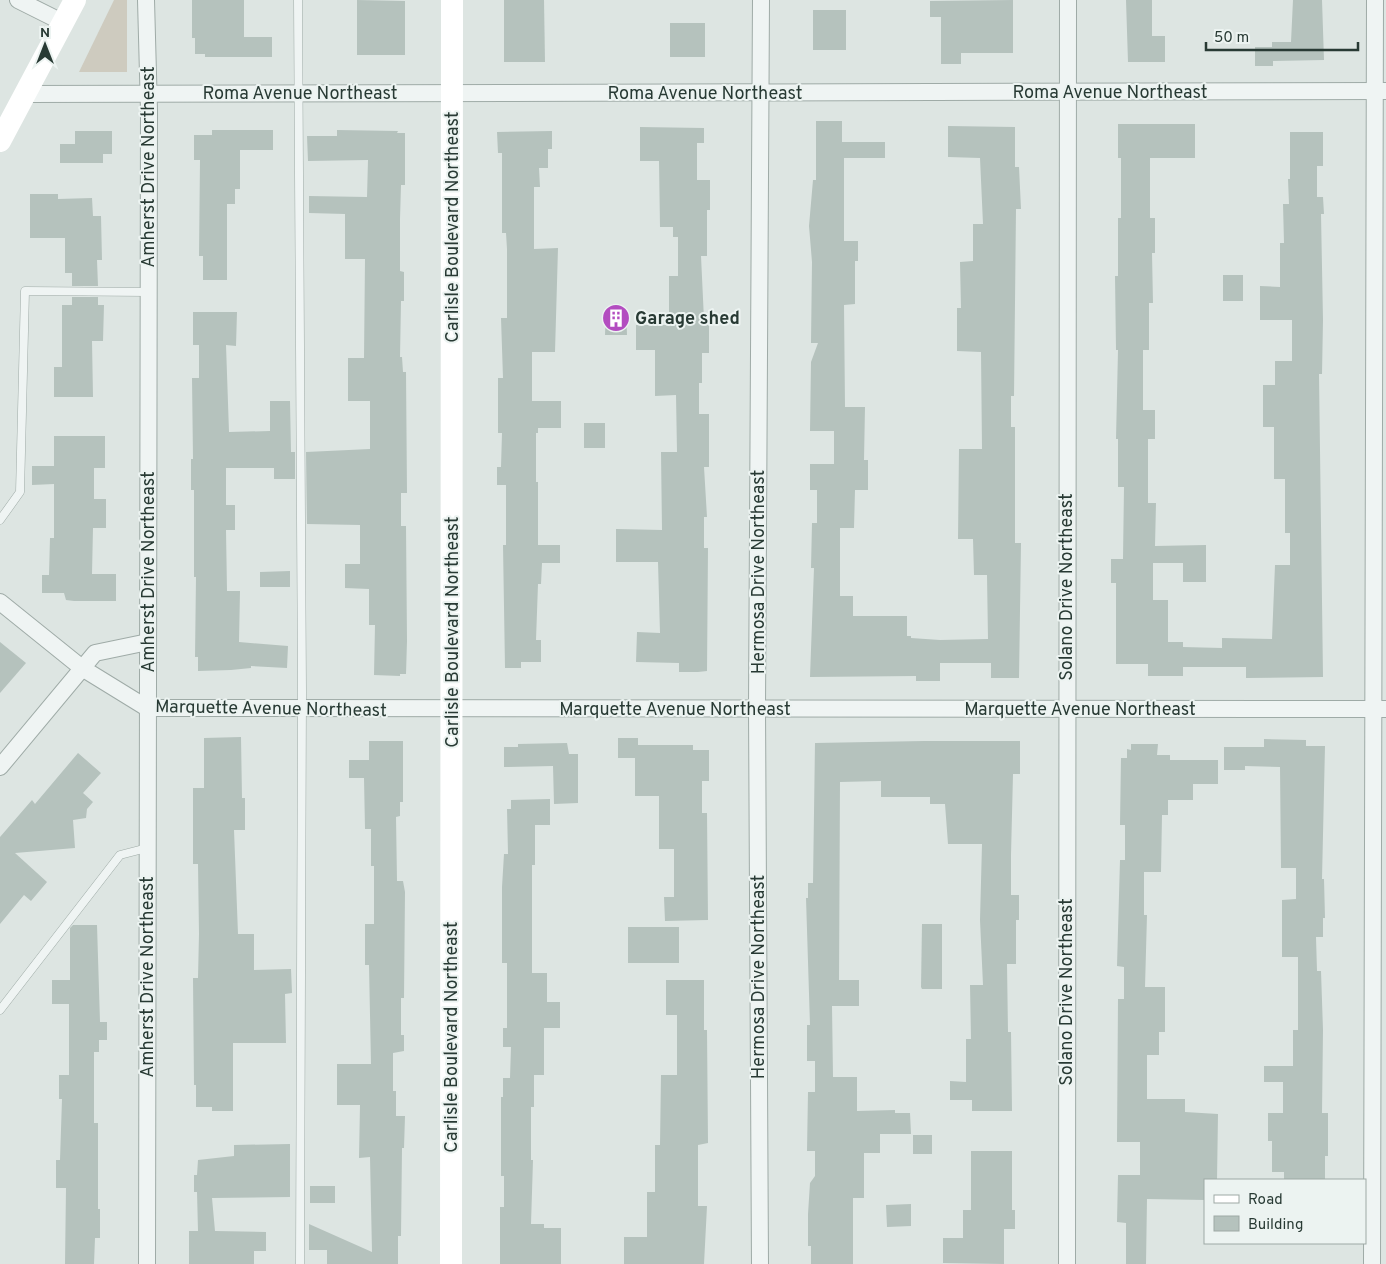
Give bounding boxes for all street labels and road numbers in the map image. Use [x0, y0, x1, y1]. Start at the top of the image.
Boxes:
street label: Amherst Drive Northeast [138, 66, 161, 268]
street label: Roma Avenue Northeast [1012, 82, 1208, 105]
street label: Roma Avenue Northeast [202, 83, 398, 106]
street label: Roma Avenue Northeast [607, 83, 803, 106]
street label: Carlisle Boulevard Northeast [442, 111, 465, 343]
street label: Hermosa Drive Northeast [748, 470, 771, 674]
street label: Amherst Drive Northeast [138, 471, 161, 673]
street label: Solano Drive Northeast [1056, 493, 1079, 681]
street label: Carlisle Boulevard Northeast [442, 516, 465, 748]
street label: Marquette Avenue Northeast [155, 696, 387, 723]
street label: Marquette Avenue Northeast [559, 699, 791, 722]
street label: Marquette Avenue Northeast [964, 699, 1196, 722]
street label: Hermosa Drive Northeast [748, 875, 771, 1079]
street label: Amherst Drive Northeast [137, 876, 160, 1078]
street label: Solano Drive Northeast [1056, 898, 1079, 1086]
street label: Carlisle Boulevard Northeast [441, 921, 464, 1153]

